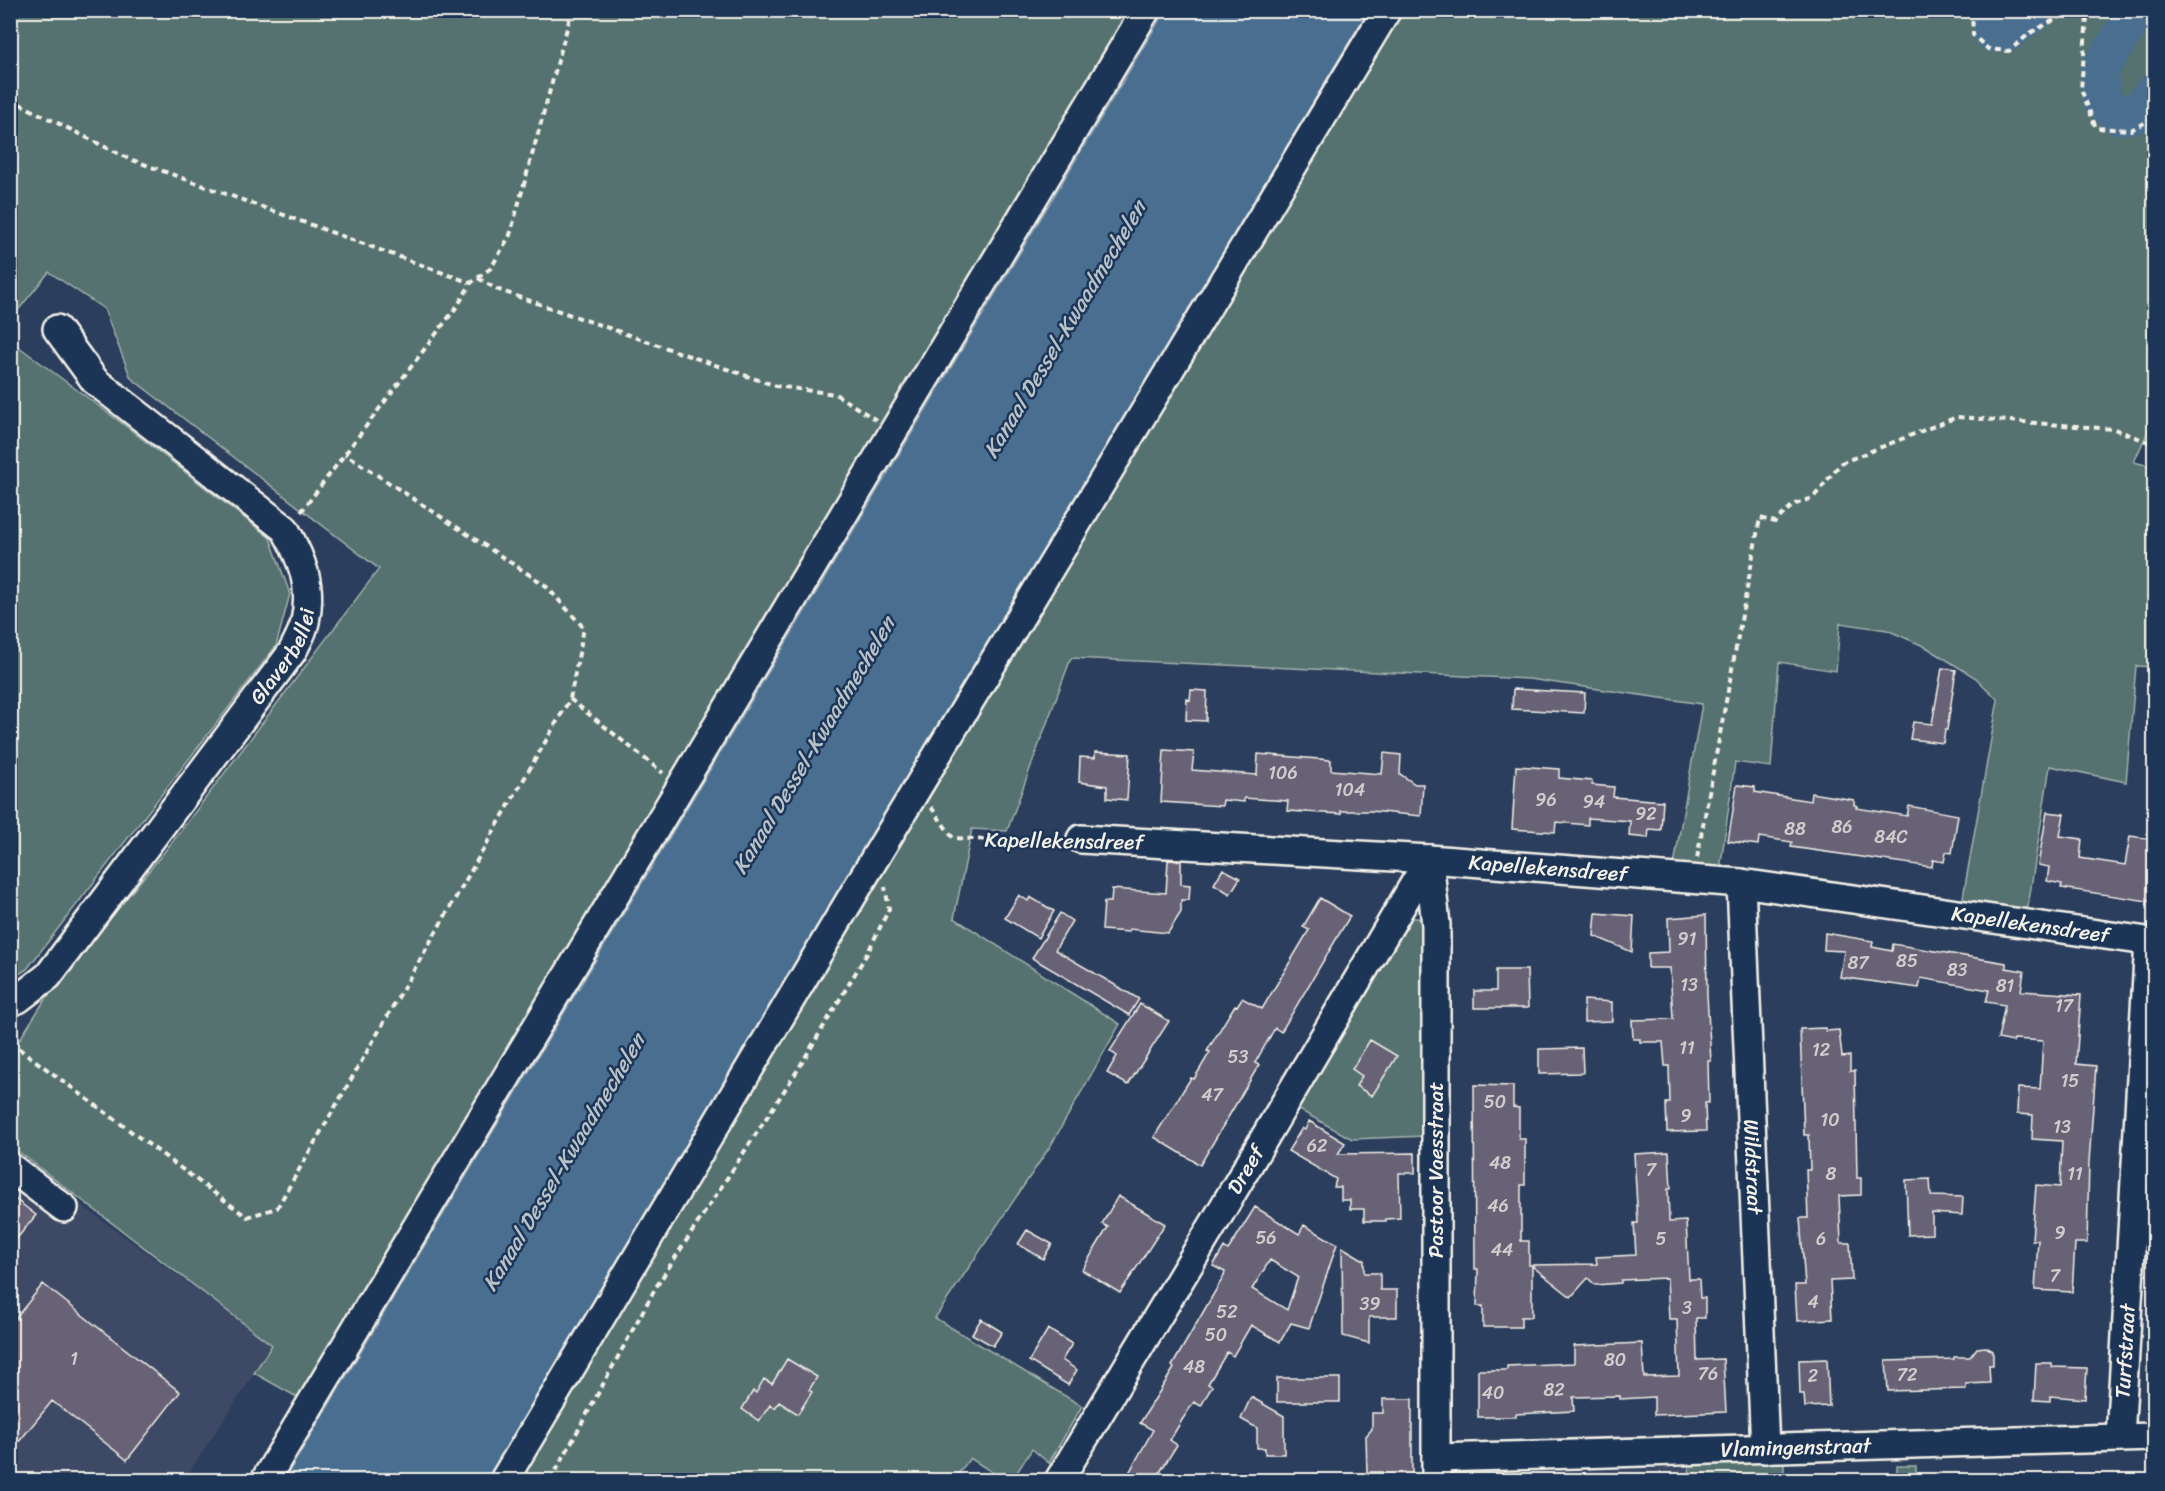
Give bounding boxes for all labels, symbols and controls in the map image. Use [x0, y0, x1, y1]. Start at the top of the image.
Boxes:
water label: Kanaal Dessel-Kwaadmechelen [972, 191, 1158, 466]
street label: Glaverbellei [239, 605, 326, 713]
water label: Kanaal Dessel-Kwaadmechelen [721, 607, 907, 882]
house number: 106 [1268, 757, 1298, 789]
house number: 104 [1335, 774, 1365, 806]
house number: 96 [1535, 784, 1557, 816]
house number: 94 [1583, 786, 1605, 818]
house number: 92 [1635, 798, 1657, 830]
house number: 86 [1831, 811, 1853, 843]
house number: 88 [1784, 813, 1806, 845]
street label: Kapellekensdreef [984, 821, 1146, 861]
house number: 84C [1874, 821, 1908, 853]
street label: Kapellekensdreef [1467, 843, 1631, 893]
street label: Kapellekensdreef [1949, 894, 2114, 955]
house number: 91 [1678, 923, 1697, 955]
house number: 85 [1896, 945, 1918, 977]
house number: 87 [1847, 947, 1870, 979]
house number: 83 [1947, 954, 1967, 986]
house number: 13 [1680, 969, 1698, 1001]
house number: 81 [1996, 970, 2015, 1002]
house number: 17 [2055, 990, 2075, 1022]
water label: Kanaal Dessel-Kwaadmechelen [471, 1024, 657, 1299]
house number: 11 [1679, 1032, 1695, 1064]
house number: 12 [1812, 1034, 1830, 1066]
house number: 53 [1228, 1041, 1249, 1073]
house number: 15 [2061, 1065, 2079, 1097]
house number: 47 [1201, 1079, 1224, 1111]
street label: Pastoor Vaesstraat [1417, 1082, 1455, 1258]
house number: 50 [1484, 1086, 1506, 1118]
house number: 9 [1680, 1100, 1692, 1132]
house number: 10 [1820, 1104, 1840, 1136]
house number: 13 [2053, 1111, 2071, 1143]
street label: Wildstraat [1732, 1118, 1774, 1217]
house number: 62 [1307, 1130, 1327, 1162]
street label: Dreef [1216, 1135, 1277, 1202]
house number: 48 [1489, 1147, 1511, 1179]
house number: 7 [1646, 1154, 1658, 1186]
house number: 8 [1826, 1158, 1837, 1190]
house number: 11 [2067, 1158, 2083, 1190]
house number: 46 [1487, 1190, 1509, 1222]
house number: 9 [2054, 1217, 2066, 1249]
house number: 56 [1255, 1222, 1277, 1254]
house number: 5 [1656, 1223, 1667, 1255]
house number: 6 [1816, 1223, 1826, 1255]
house number: 44 [1491, 1234, 1513, 1266]
house number: 7 [2050, 1260, 2062, 1292]
house number: 4 [1807, 1286, 1819, 1318]
house number: 39 [1360, 1288, 1380, 1320]
house number: 3 [1682, 1292, 1692, 1324]
house number: 52 [1216, 1296, 1238, 1328]
street label: Turfstraat [2103, 1301, 2147, 1400]
house number: 50 [1205, 1319, 1227, 1351]
house number: 1 [70, 1343, 78, 1375]
house number: 80 [1604, 1344, 1626, 1376]
house number: 48 [1183, 1351, 1205, 1383]
house number: 76 [1698, 1358, 1718, 1390]
house number: 72 [1897, 1359, 1917, 1391]
house number: 2 [1808, 1360, 1818, 1392]
house number: 82 [1543, 1374, 1565, 1406]
house number: 40 [1482, 1377, 1504, 1409]
street label: Vlamingenstraat [1720, 1426, 1873, 1469]

